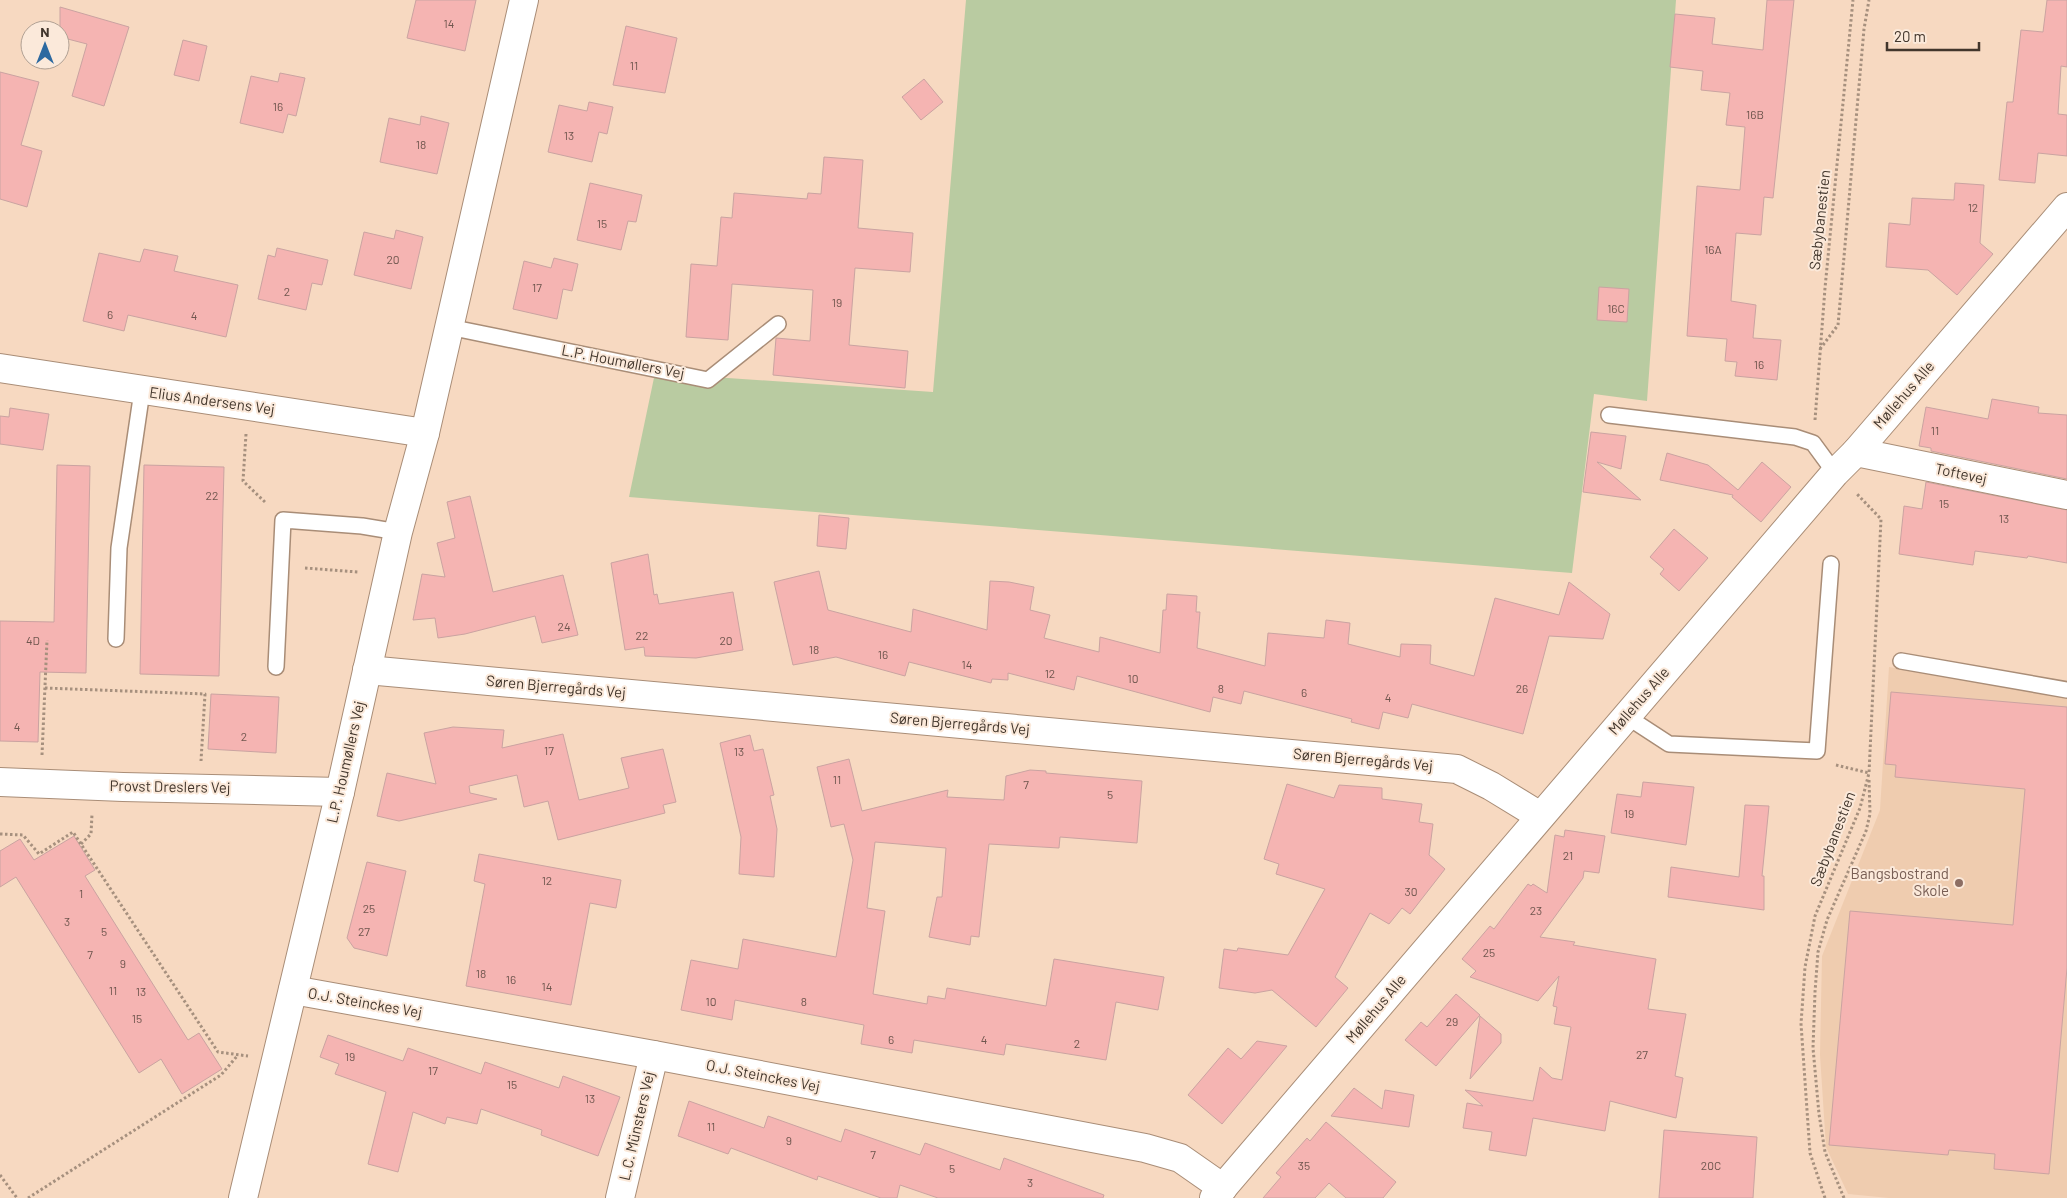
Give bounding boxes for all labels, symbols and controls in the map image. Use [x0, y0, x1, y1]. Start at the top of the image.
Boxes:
house number: 14 [444, 16, 454, 30]
north arrow [20, 20, 70, 70]
scale bar [1887, 20, 1980, 52]
text: N [40, 23, 50, 40]
text: 20 m [1894, 27, 1926, 45]
house number: 11 [630, 58, 638, 72]
house number: 16 [273, 99, 283, 113]
house number: 16B [1746, 107, 1764, 121]
house number: 13 [564, 128, 574, 142]
house number: 18 [416, 137, 426, 151]
street label: Sæbybanestien [1805, 169, 1833, 271]
house number: 12 [1968, 200, 1978, 214]
house number: 15 [597, 216, 607, 230]
house number: 16A [1704, 242, 1722, 256]
house number: 20 [386, 252, 400, 266]
house number: 17 [532, 280, 542, 294]
house number: 2 [284, 284, 290, 298]
house number: 19 [832, 295, 842, 309]
house number: 16C [1607, 301, 1625, 315]
house number: 6 [107, 307, 113, 321]
house number: 4 [191, 308, 197, 322]
street label: L.P. Houmøllers Vej [560, 340, 686, 382]
house number: 16 [1754, 357, 1764, 371]
street label: Møllehus Alle [1869, 357, 1938, 432]
street label: Elius Andersens Vej [148, 382, 276, 418]
house number: 11 [1931, 423, 1939, 437]
street label: Toftevej [1934, 459, 1989, 487]
house number: 22 [206, 488, 218, 502]
house number: 15 [1939, 496, 1949, 510]
house number: 13 [1999, 511, 2009, 525]
house number: 24 [557, 619, 571, 633]
house number: 22 [636, 628, 648, 642]
house number: 4D [26, 633, 40, 647]
house number: 20 [719, 633, 733, 647]
house number: 18 [809, 642, 819, 656]
house number: 16 [878, 647, 888, 661]
house number: 14 [962, 657, 972, 671]
street label: Møllehus Alle [1604, 663, 1673, 738]
house number: 12 [1045, 666, 1055, 680]
street label: Søren Bjerregårds Vej [485, 671, 627, 701]
house number: 10 [1128, 671, 1138, 685]
house number: 8 [1218, 681, 1224, 695]
house number: 26 [1516, 681, 1528, 695]
house number: 6 [1301, 685, 1307, 699]
house number: 4 [1385, 690, 1391, 704]
street label: L.P. Houmøllers Vej [322, 699, 368, 825]
street label: Søren Bjerregårds Vej [889, 708, 1031, 738]
house number: 4 [14, 719, 20, 733]
house number: 2 [241, 729, 247, 743]
house number: 17 [544, 743, 554, 757]
house number: 13 [734, 744, 744, 758]
street label: Søren Bjerregårds Vej [1292, 744, 1434, 774]
house number: 11 [833, 772, 841, 786]
street label: Provst Dreslers Vej [109, 776, 231, 796]
house number: 7 [1023, 777, 1029, 791]
house number: 5 [1107, 787, 1113, 801]
street label: Sæbybanestien [1806, 789, 1858, 889]
house number: 19 [1624, 806, 1634, 820]
house number: 21 [1563, 848, 1573, 862]
place label: Bangsbostrand Skole [1851, 864, 1949, 899]
house number: 12 [542, 873, 552, 887]
marker: Bangsbostrand Skole [1953, 877, 1965, 889]
house number: 30 [1405, 884, 1417, 898]
house number: 1 [79, 886, 83, 900]
house number: 25 [363, 901, 375, 915]
house number: 23 [1530, 903, 1542, 917]
house number: 3 [64, 914, 70, 928]
house number: 5 [101, 924, 107, 938]
house number: 27 [358, 924, 370, 938]
house number: 25 [1483, 945, 1495, 959]
house number: 7 [87, 947, 93, 961]
house number: 9 [120, 956, 126, 970]
house number: 18 [476, 966, 486, 980]
street label: Møllehus Alle [1341, 970, 1409, 1046]
house number: 16 [506, 972, 516, 986]
house number: 14 [542, 979, 552, 993]
house number: 11 [109, 983, 117, 997]
street label: O.J. Steinckes Vej [307, 983, 424, 1021]
house number: 13 [136, 984, 146, 998]
house number: 10 [706, 994, 716, 1008]
house number: 8 [801, 994, 807, 1008]
house number: 15 [132, 1011, 142, 1025]
house number: 29 [1446, 1014, 1458, 1028]
house number: 6 [888, 1032, 894, 1046]
house number: 4 [981, 1032, 987, 1046]
house number: 2 [1074, 1036, 1080, 1050]
house number: 27 [1636, 1047, 1648, 1061]
house number: 19 [345, 1049, 355, 1063]
street label: O.J. Steinckes Vej [705, 1055, 822, 1095]
house number: 17 [428, 1063, 438, 1077]
street label: L.C. Münsters Vej [615, 1069, 657, 1182]
house number: 15 [507, 1077, 517, 1091]
house number: 13 [585, 1091, 595, 1105]
house number: 11 [707, 1119, 715, 1133]
house number: 9 [786, 1133, 792, 1147]
house number: 7 [870, 1147, 876, 1161]
house number: 35 [1298, 1158, 1310, 1172]
house number: 20C [1701, 1158, 1721, 1172]
house number: 5 [949, 1161, 955, 1175]
house number: 3 [1027, 1175, 1033, 1189]

